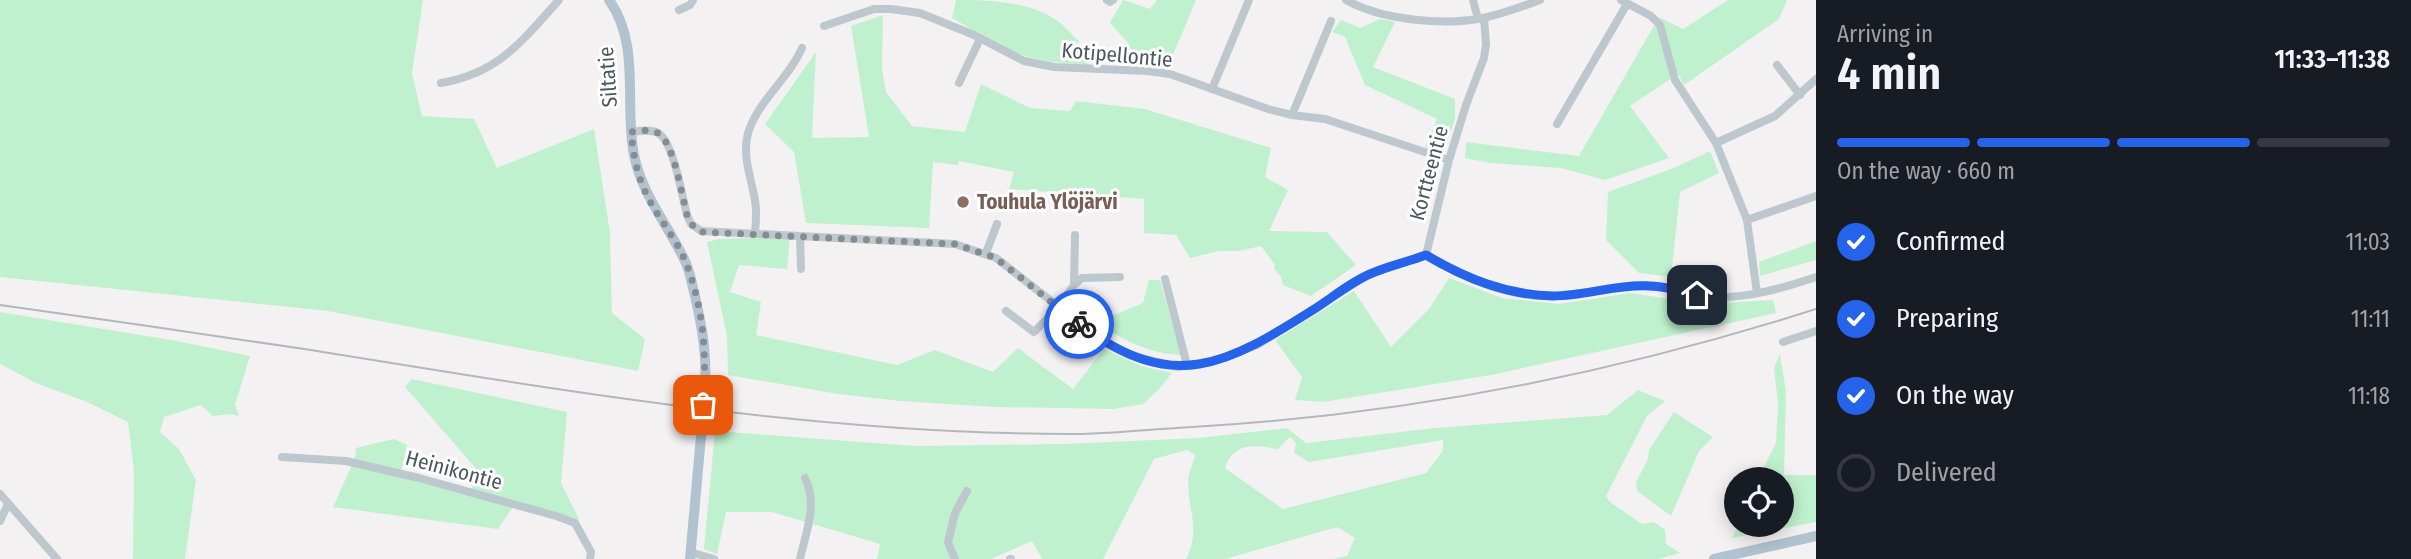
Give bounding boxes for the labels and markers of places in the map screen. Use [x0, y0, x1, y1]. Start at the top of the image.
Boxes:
place label: Touhula Ylöjärvi [977, 189, 1118, 215]
marker: Touhula Ylöjärvi [955, 194, 971, 210]
pin [1667, 265, 1727, 325]
pin [673, 375, 733, 435]

